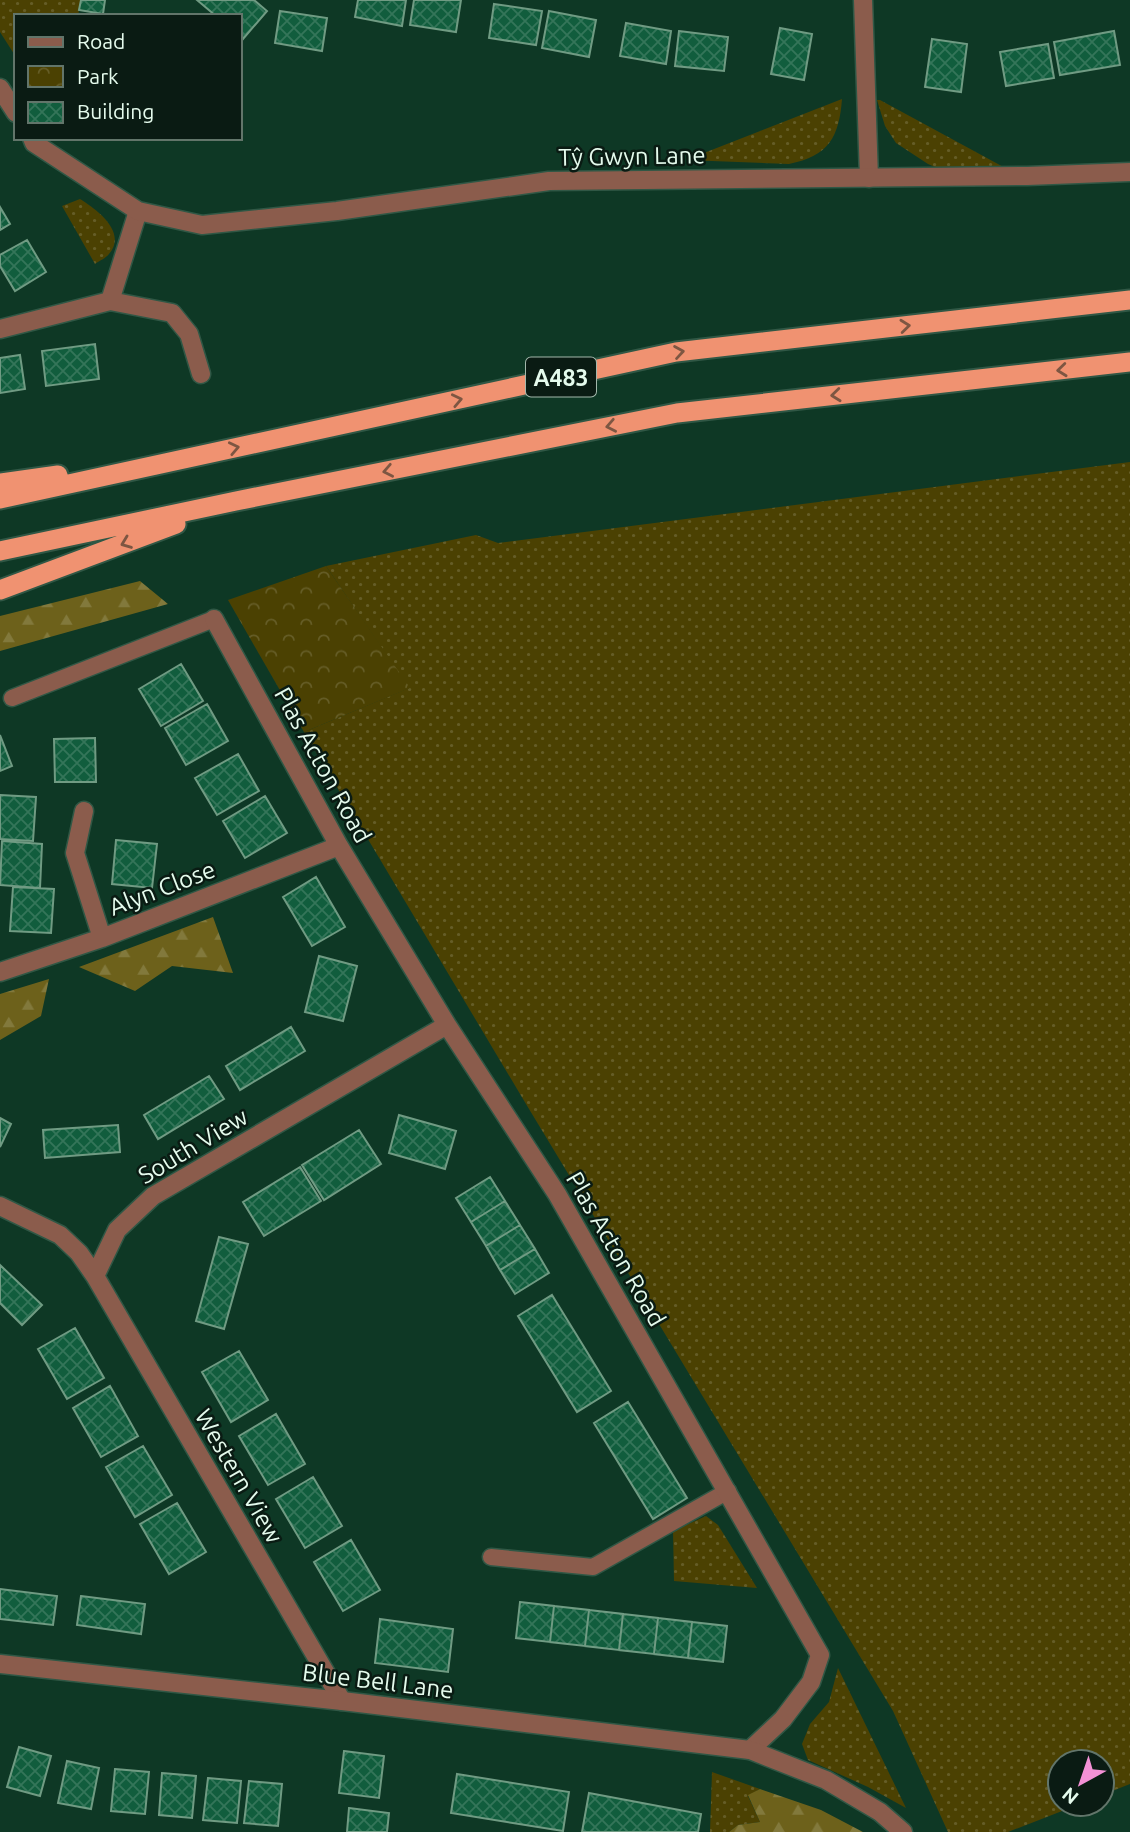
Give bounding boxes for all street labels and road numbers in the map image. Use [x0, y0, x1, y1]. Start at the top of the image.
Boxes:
street label: Tŷ Gwyn Lane [558, 141, 706, 171]
road number: A483 [526, 358, 596, 396]
street label: Plas Acton Road [269, 683, 377, 847]
street label: Alyn Close [105, 855, 219, 921]
street label: South View [133, 1103, 253, 1189]
street label: Plas Acton Road [561, 1167, 671, 1331]
street label: Western View [190, 1404, 288, 1548]
street label: Blue Bell Lane [301, 1658, 455, 1704]

